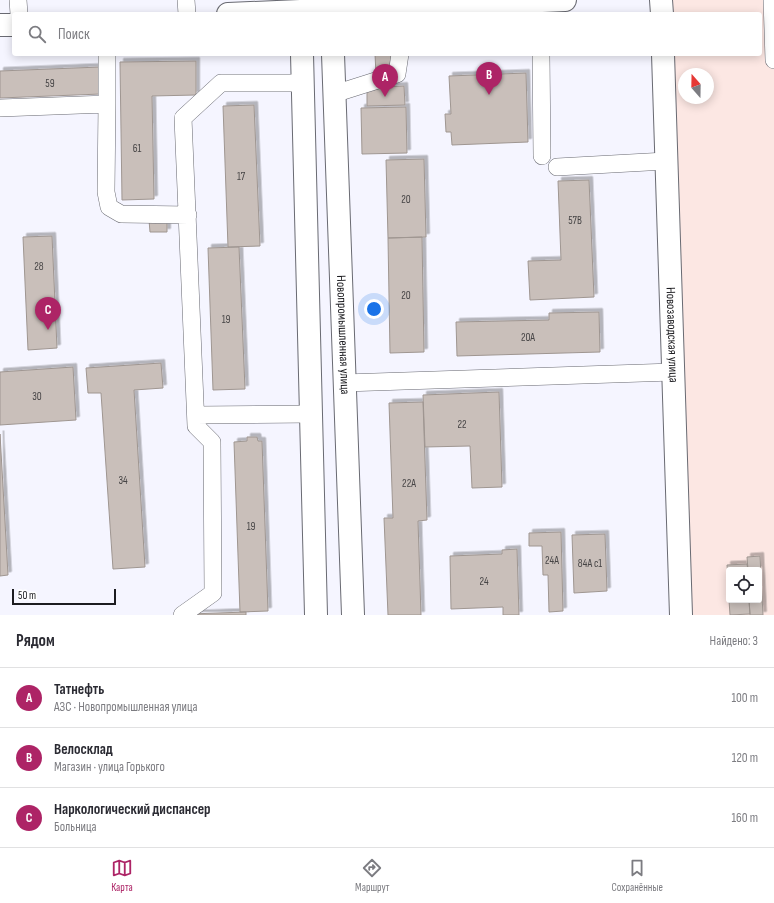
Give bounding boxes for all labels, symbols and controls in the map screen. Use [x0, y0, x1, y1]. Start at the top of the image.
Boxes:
search box [12, 12, 762, 56]
icon: search [26, 23, 48, 45]
text: Поиск [58, 25, 90, 44]
pin: B [476, 62, 502, 95]
pin: A [372, 64, 398, 97]
north arrow [678, 68, 714, 104]
house number: 59 [45, 77, 55, 90]
house number: 61 [133, 142, 141, 155]
house number: 17 [237, 170, 246, 183]
house number: 20 [401, 193, 411, 206]
house number: 57В [568, 214, 582, 227]
house number: 28 [34, 260, 44, 273]
street label: Новопромышленная улица [333, 275, 353, 395]
street label: Новозаводская улица [662, 287, 682, 383]
house number: 20 [401, 289, 411, 302]
pin: C [35, 297, 61, 330]
your location [364, 299, 384, 319]
house number: 19 [222, 313, 230, 326]
house number: 20А [521, 331, 535, 344]
house number: 30 [32, 390, 42, 403]
house number: 22 [457, 418, 467, 431]
house number: 34 [118, 474, 128, 487]
house number: 22А [402, 477, 416, 490]
house number: 19 [247, 520, 255, 533]
house number: 24А [545, 554, 559, 567]
house number: 84А с1 [578, 557, 602, 570]
map controls [726, 567, 762, 603]
button: locate [726, 567, 762, 603]
house number: 24 [479, 575, 489, 588]
scale bar [12, 587, 116, 606]
text: 50 m [18, 589, 36, 602]
text: Рядом [16, 631, 55, 651]
text: Найдено: 3 [710, 633, 758, 649]
text: Татнефть [54, 680, 104, 699]
text: A [26, 690, 32, 706]
text: 100 m [731, 690, 758, 706]
text: АЗС · Новопромышленная улица [54, 699, 197, 715]
text: Велосклад [54, 740, 113, 759]
text: B [26, 750, 32, 766]
text: 120 m [732, 750, 758, 766]
text: Магазин · улица Горького [54, 759, 165, 775]
text: Наркологический диспансер [54, 800, 211, 819]
text: C [26, 810, 32, 826]
text: 160 m [732, 810, 758, 826]
text: Больница [54, 819, 97, 835]
tab: Карта [111, 857, 133, 894]
tab: Маршрут [355, 857, 390, 894]
tab: Сохранённые [612, 857, 663, 894]

